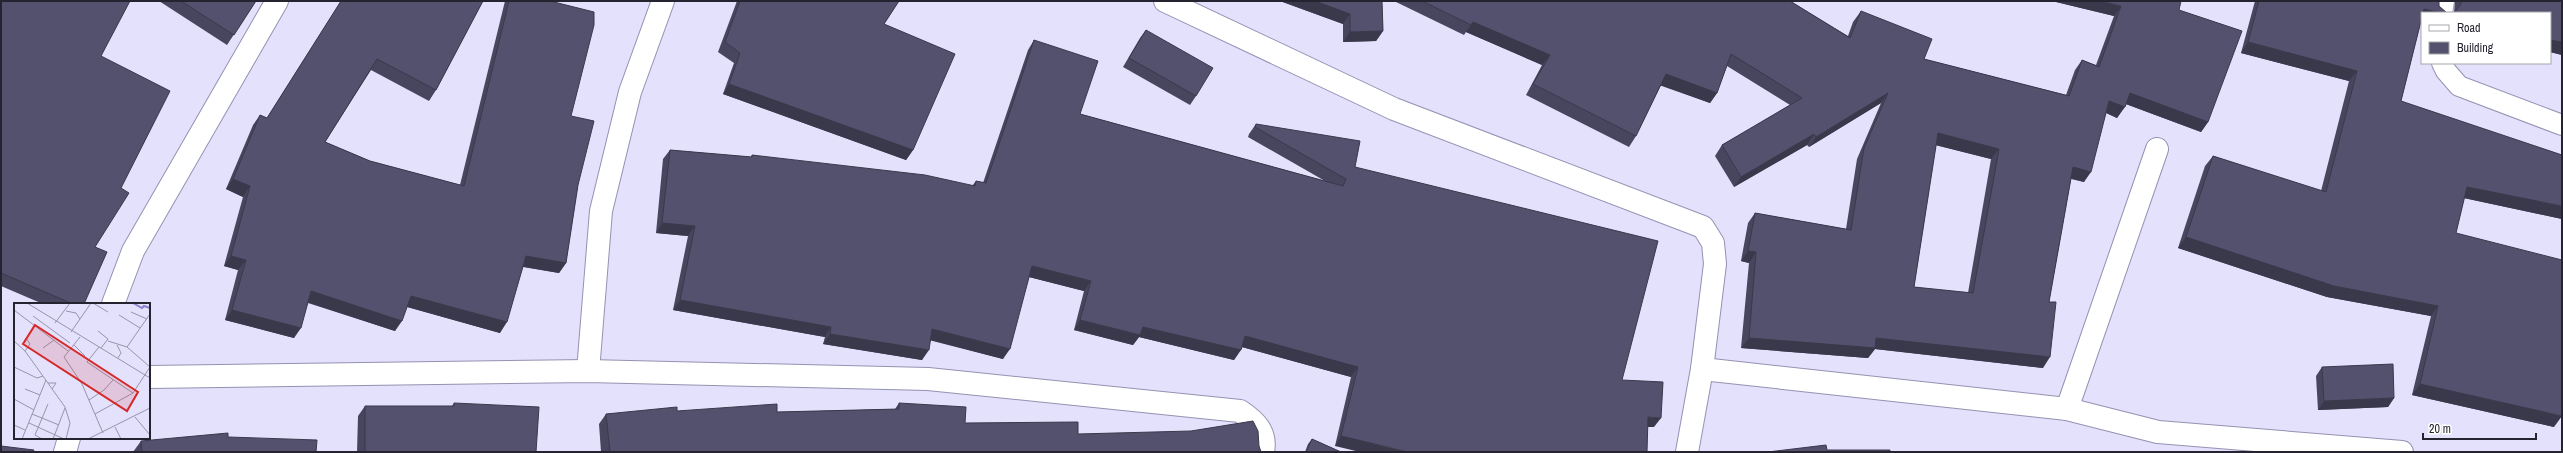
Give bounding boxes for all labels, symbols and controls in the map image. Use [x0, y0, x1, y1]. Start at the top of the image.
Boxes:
legend [2421, 12, 2551, 64]
text: Road [2457, 20, 2481, 36]
text: Building [2457, 40, 2494, 56]
inset map [14, 303, 150, 439]
scale bar [2423, 415, 2536, 441]
text: 20 m [2429, 421, 2451, 437]

